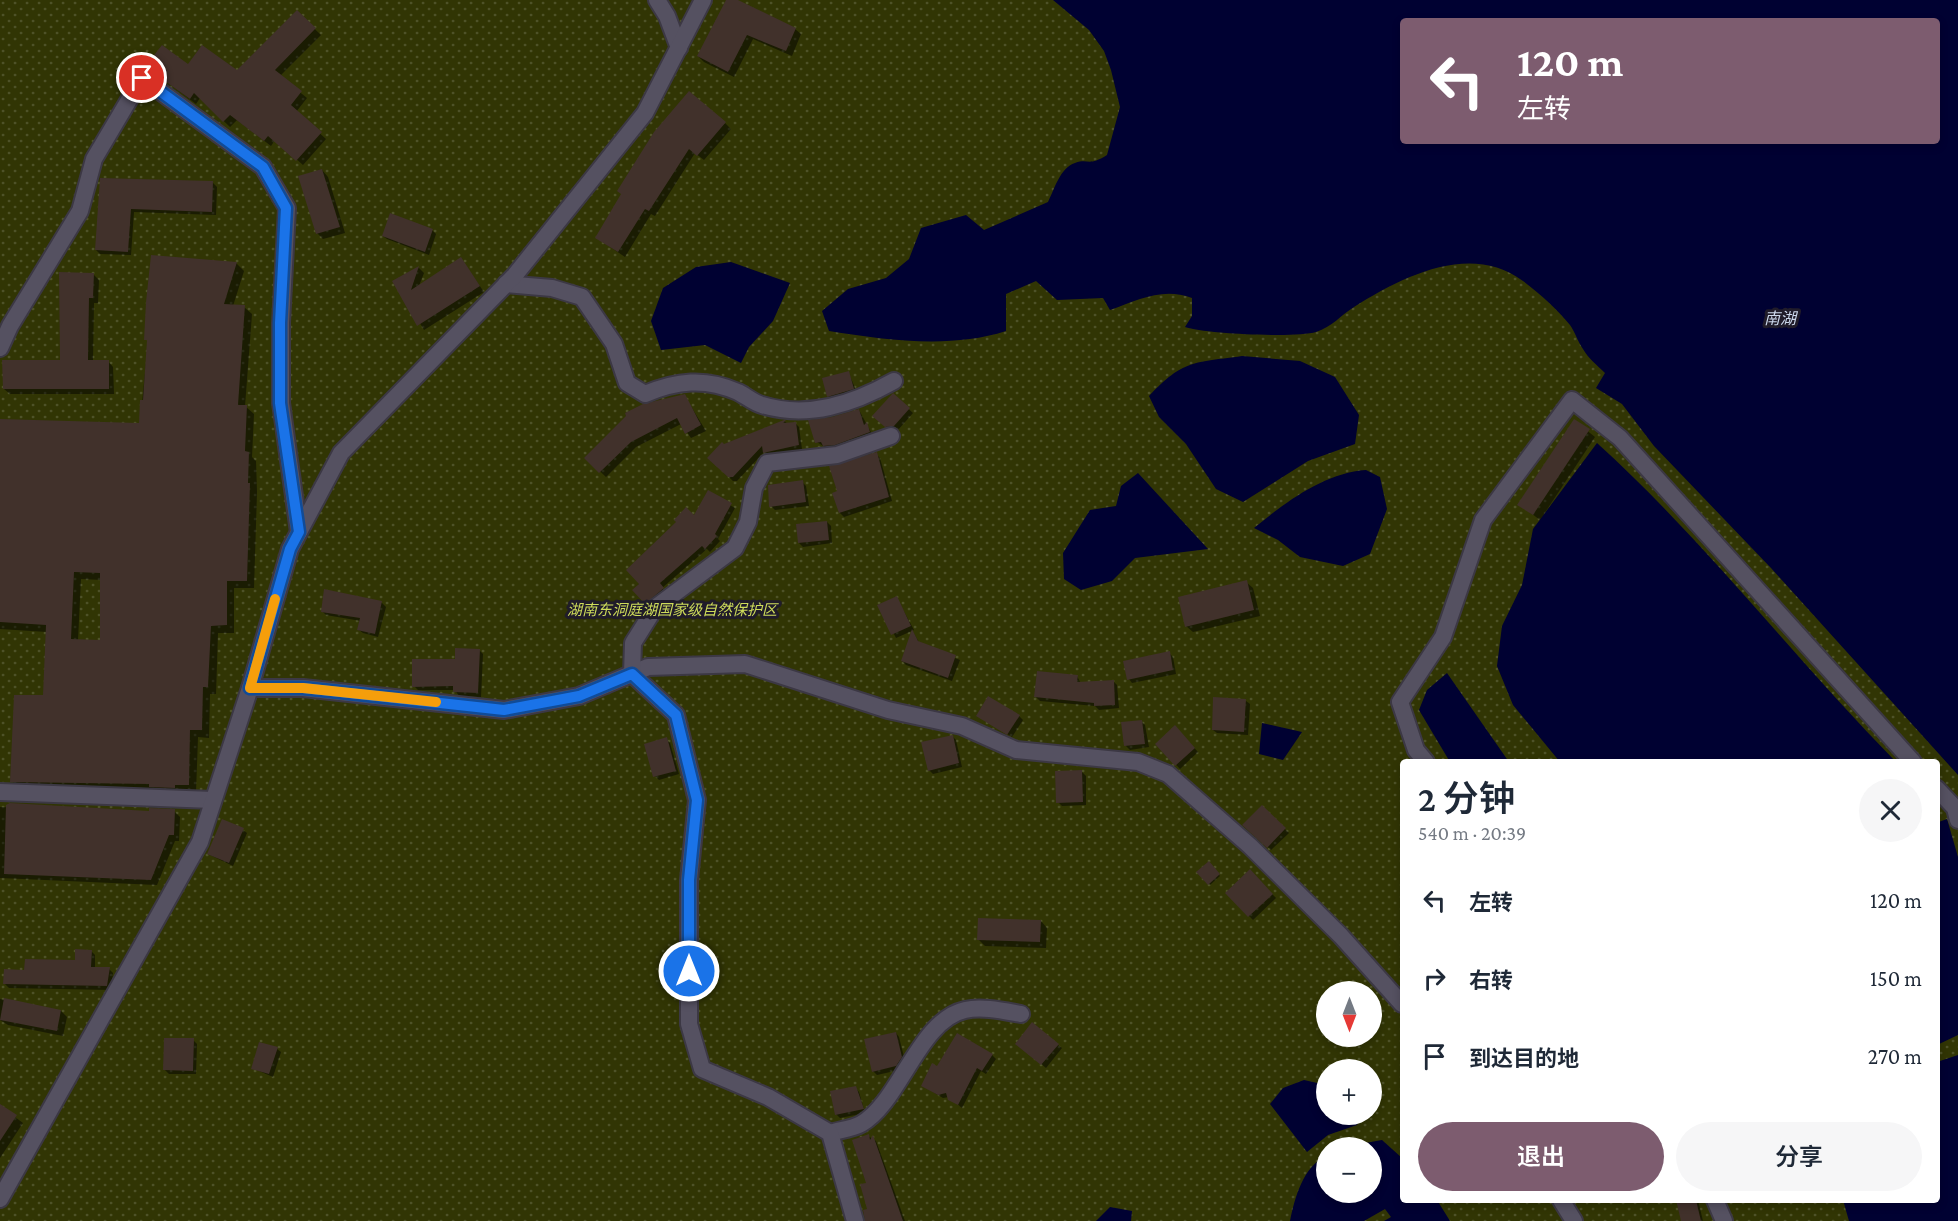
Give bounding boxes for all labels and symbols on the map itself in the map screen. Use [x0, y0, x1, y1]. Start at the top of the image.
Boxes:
pin [116, 52, 167, 103]
water label: 南湖 [1764, 310, 1799, 327]
park label: 湖南东洞庭湖国家级自然保护区 [567, 602, 779, 618]
position arrow [657, 939, 721, 1003]
north arrow [1316, 981, 1382, 1047]

